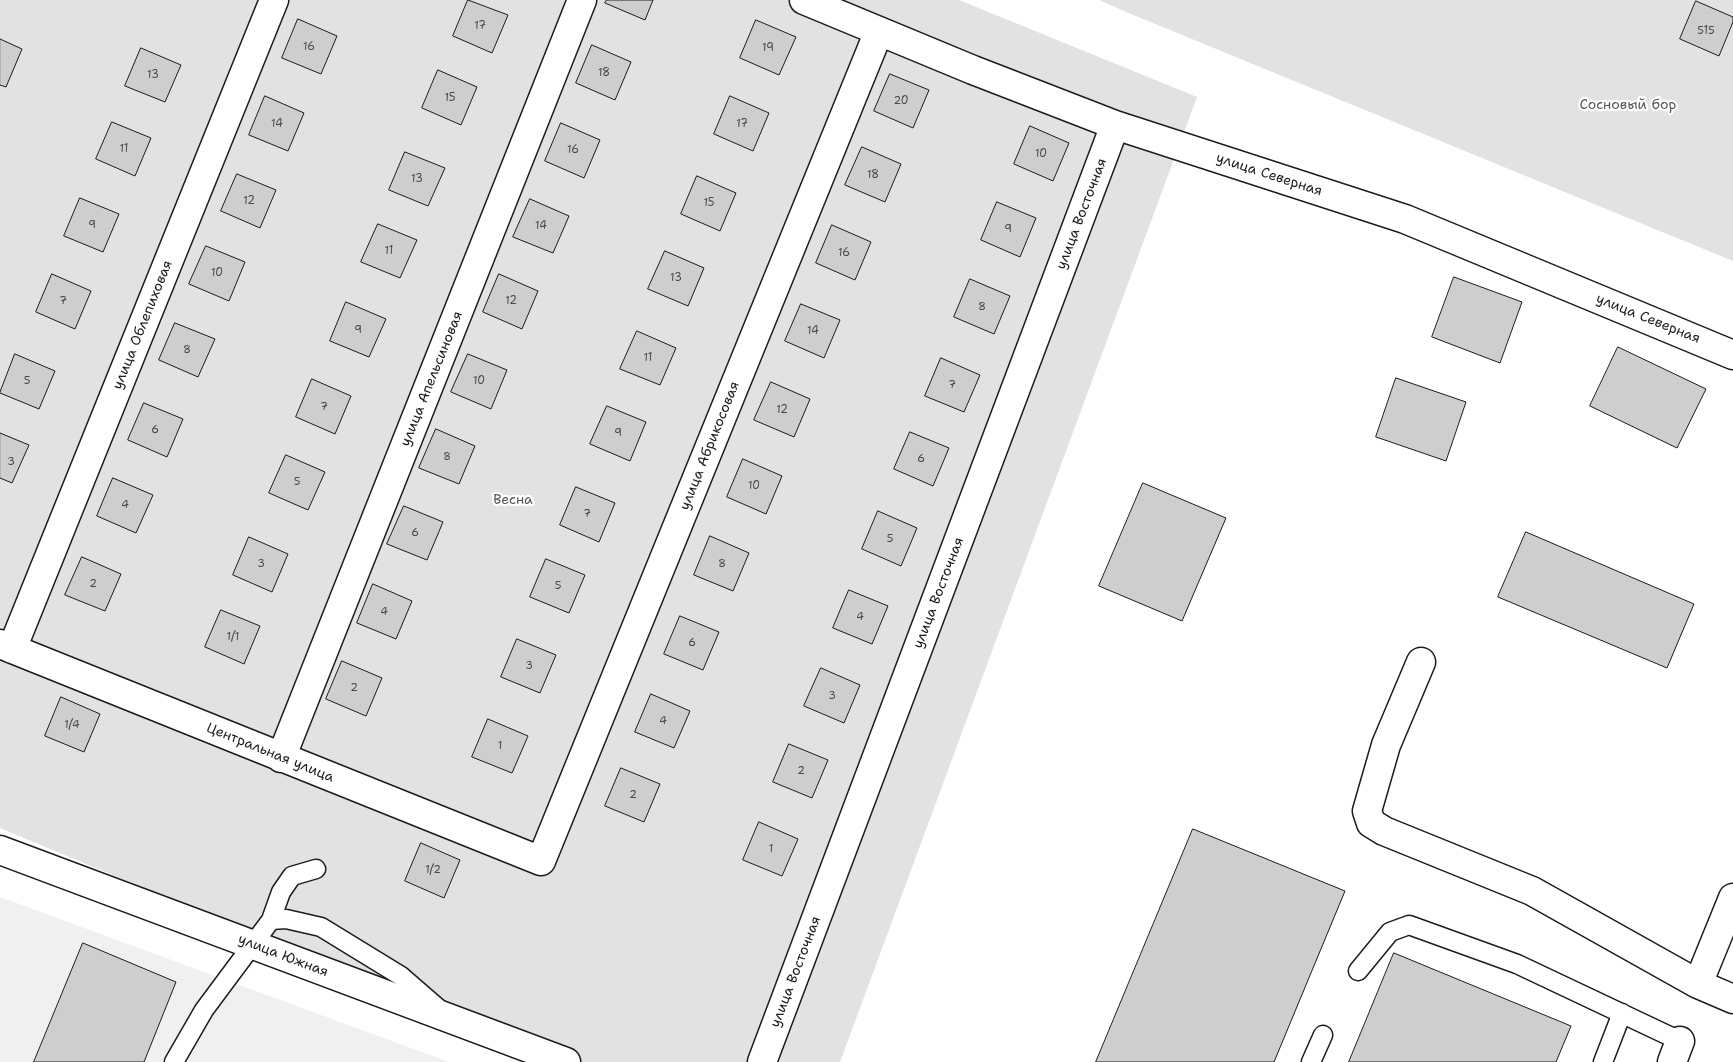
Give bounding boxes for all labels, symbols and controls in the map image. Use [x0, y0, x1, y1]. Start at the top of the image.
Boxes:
house number: 17 [474, 19, 486, 33]
house number: 515 [1697, 24, 1715, 38]
house number: 16 [303, 40, 315, 54]
house number: 19 [762, 41, 774, 55]
house number: 18 [598, 66, 610, 80]
house number: 13 [147, 68, 159, 82]
house number: 15 [444, 91, 456, 105]
house number: 20 [893, 94, 909, 108]
park label: Сосновый бор [1580, 97, 1676, 113]
house number: 14 [271, 117, 283, 131]
house number: 17 [736, 117, 748, 131]
house number: 11 [120, 142, 128, 156]
house number: 16 [567, 143, 579, 157]
house number: 10 [1035, 147, 1047, 161]
street label: улица Северная [1214, 150, 1324, 200]
street label: улица Восточная [1053, 156, 1111, 272]
house number: 18 [867, 168, 879, 182]
house number: 13 [411, 172, 423, 186]
house number: 12 [243, 194, 255, 208]
house number: 15 [703, 196, 715, 210]
house number: 9 [88, 218, 96, 232]
house number: 14 [535, 219, 547, 233]
house number: 9 [1004, 222, 1012, 236]
house number: 11 [385, 244, 393, 258]
house number: 16 [838, 246, 850, 260]
street label: улица Облепиховая [109, 258, 177, 392]
house number: 10 [211, 266, 223, 280]
house number: 13 [670, 271, 682, 285]
street label: улица Северная [1593, 290, 1703, 348]
house number: 7 [59, 294, 67, 308]
house number: 12 [505, 294, 517, 308]
house number: 8 [978, 300, 986, 314]
street label: улица Апельсиновая [397, 309, 467, 449]
house number: 9 [354, 323, 362, 337]
house number: 14 [807, 324, 819, 338]
house number: 8 [183, 343, 191, 357]
house number: 11 [644, 351, 652, 365]
house number: 5 [24, 374, 30, 388]
house number: 10 [473, 374, 485, 388]
house number: 7 [948, 378, 956, 392]
street label: улица Абрикосовая [676, 379, 744, 513]
house number: 7 [320, 400, 328, 414]
house number: 12 [776, 403, 788, 417]
house number: 6 [151, 423, 159, 437]
house number: 9 [614, 426, 622, 440]
house number: 8 [443, 450, 451, 464]
house number: 6 [917, 452, 925, 466]
house number: 3 [7, 455, 15, 469]
house number: 5 [294, 475, 300, 489]
house number: 10 [748, 479, 760, 493]
park label: Весна [493, 492, 533, 508]
house number: 4 [121, 498, 129, 512]
house number: 7 [583, 507, 591, 521]
house number: 6 [411, 526, 419, 540]
house number: 5 [887, 532, 893, 546]
street label: улица Восточная [910, 535, 968, 651]
house number: 3 [257, 557, 265, 571]
house number: 8 [718, 557, 726, 571]
house number: 2 [89, 577, 97, 591]
house number: 5 [555, 579, 561, 593]
house number: 4 [380, 605, 388, 619]
house number: 4 [856, 610, 864, 624]
house number: 1/1 [227, 630, 239, 644]
house number: 6 [688, 636, 696, 650]
house number: 3 [525, 659, 533, 673]
house number: 2 [350, 681, 358, 695]
house number: 3 [828, 689, 836, 703]
house number: 4 [659, 714, 667, 728]
house number: 1/4 [64, 718, 80, 732]
street label: Центральная улица [204, 720, 336, 786]
house number: 1 [498, 739, 502, 753]
house number: 2 [797, 764, 805, 778]
house number: 2 [629, 788, 637, 802]
house number: 1 [769, 842, 773, 856]
house number: 1/2 [425, 863, 441, 877]
street label: улица Восточная [767, 914, 825, 1030]
street label: улица Южная [235, 931, 331, 981]

